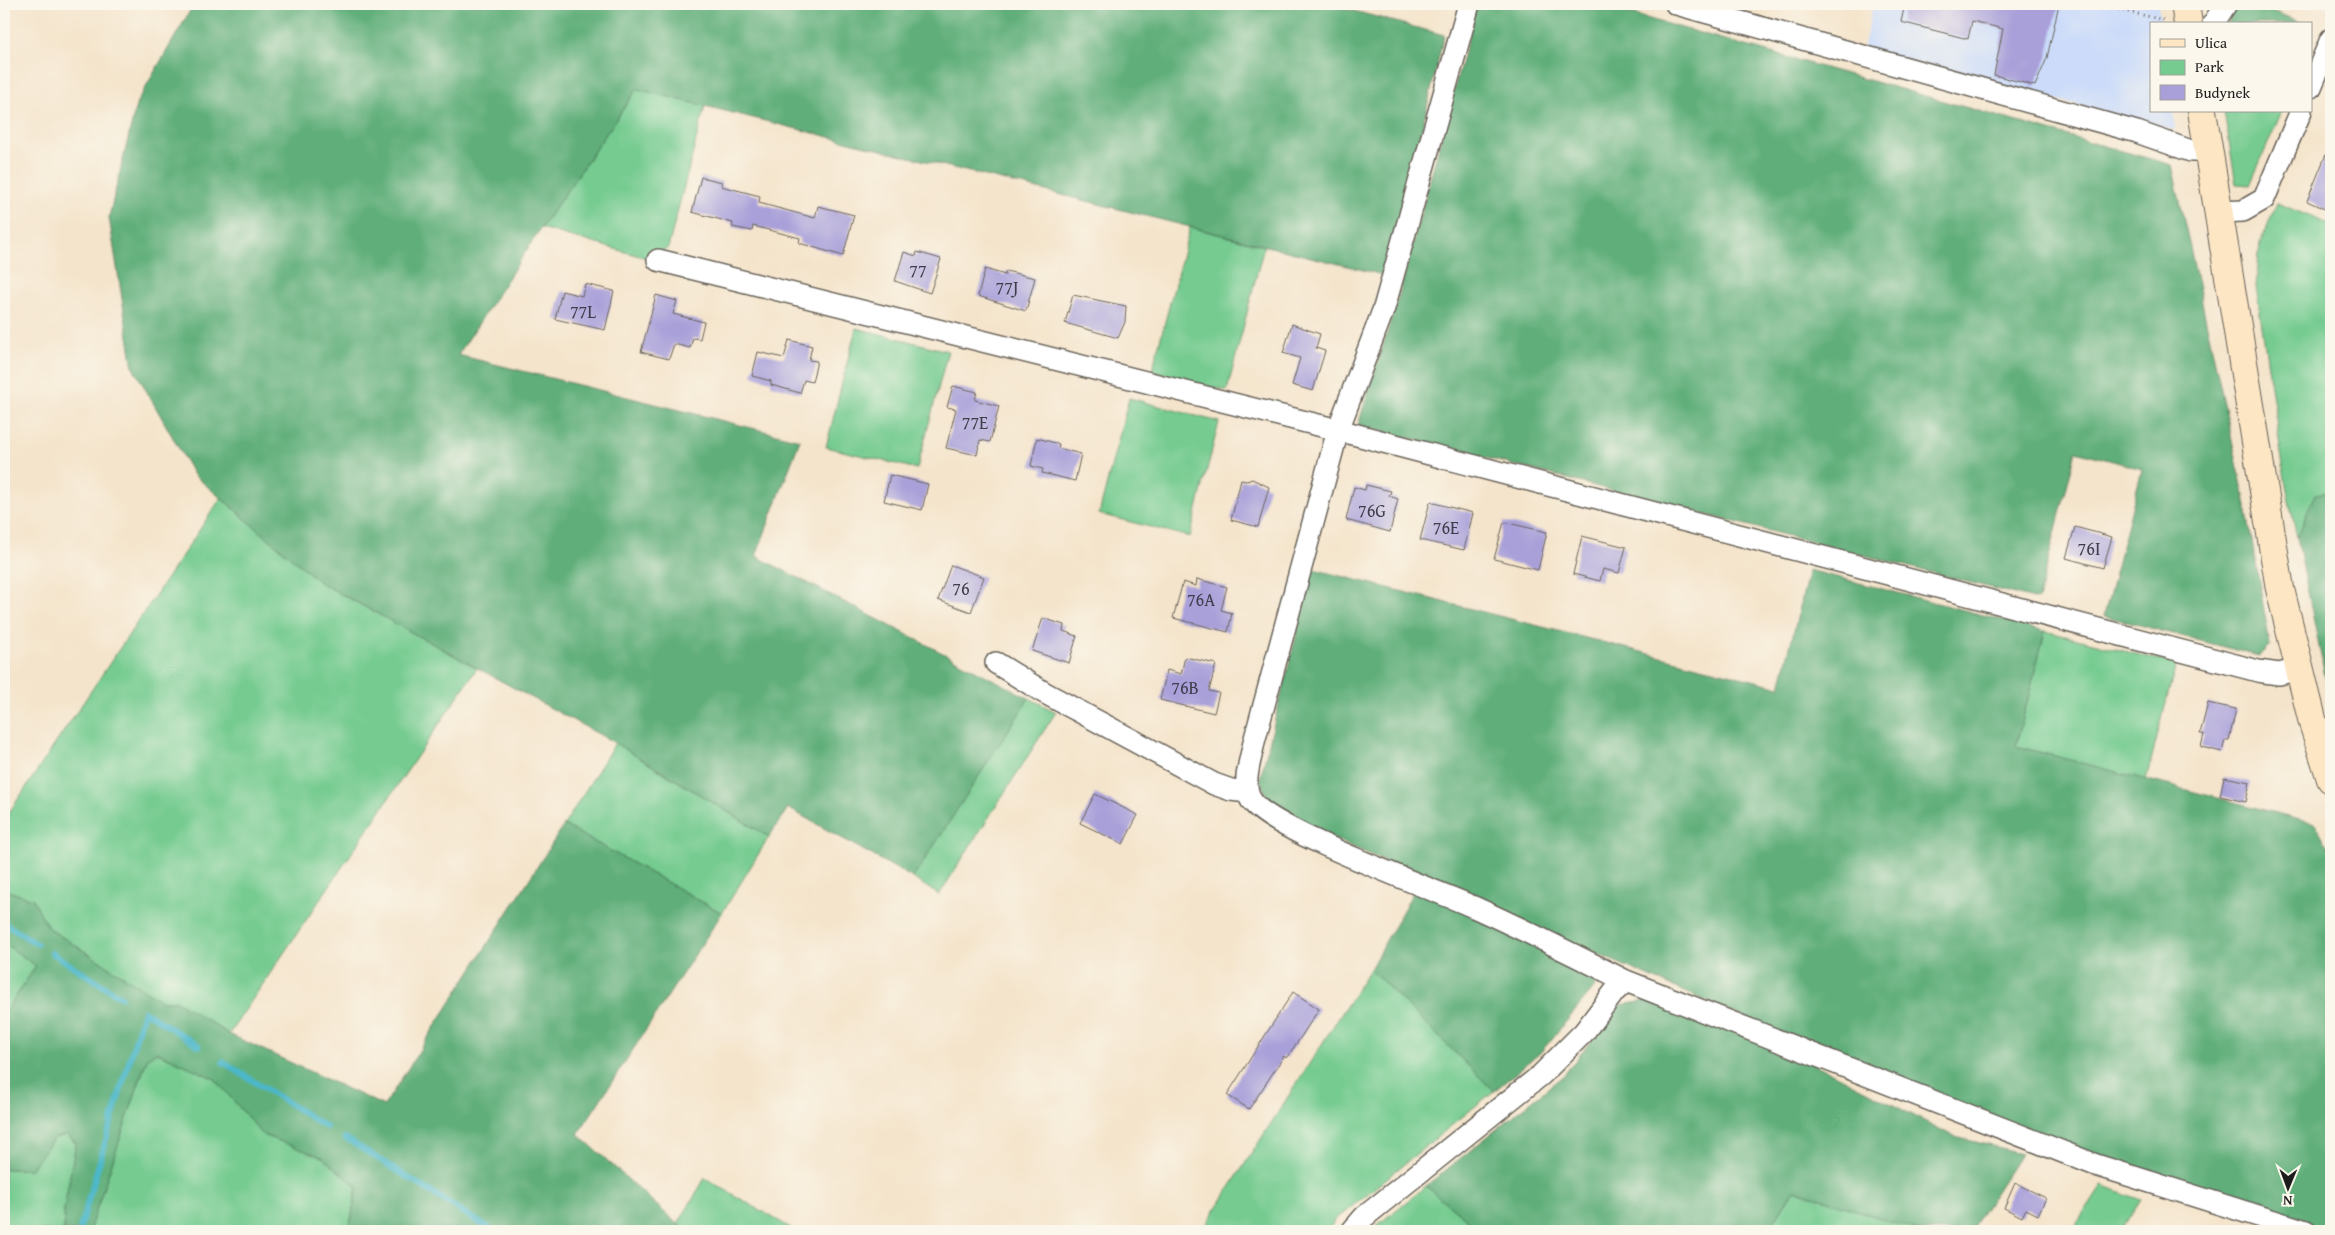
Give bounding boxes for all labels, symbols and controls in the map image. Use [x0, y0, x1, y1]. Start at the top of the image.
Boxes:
legend [2150, 22, 2312, 112]
text: Ulica [2195, 32, 2227, 53]
text: Park [2195, 56, 2224, 77]
text: Budynek [2195, 82, 2251, 103]
house number: 77 [909, 257, 927, 284]
house number: 77J [995, 274, 1019, 301]
house number: 77L [570, 298, 596, 325]
house number: 77E [962, 409, 988, 436]
house number: 76G [1358, 497, 1386, 524]
house number: 76E [1433, 514, 1459, 541]
house number: 76I [2078, 535, 2100, 562]
house number: 76 [952, 575, 970, 602]
house number: 76A [1187, 586, 1215, 613]
house number: 76B [1171, 674, 1199, 701]
north arrow [2262, 1162, 2312, 1212]
text: N [2282, 1191, 2293, 1211]

